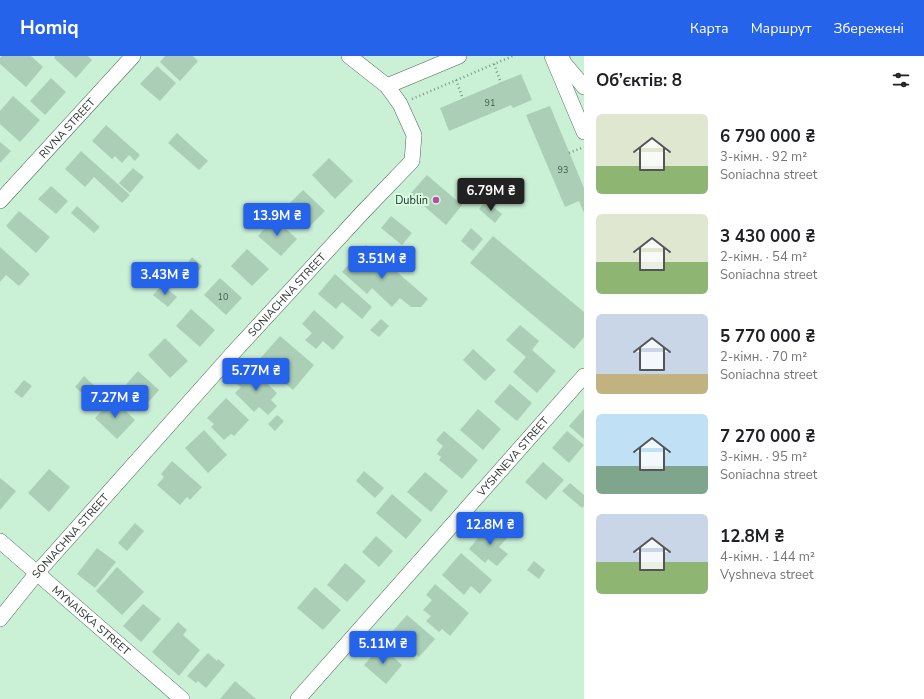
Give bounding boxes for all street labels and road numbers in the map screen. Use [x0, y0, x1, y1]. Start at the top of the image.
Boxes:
street label: RIVNA STREET [36, 95, 99, 162]
street label: SONIACHNA STREET [245, 250, 330, 340]
street label: VYSHNEVA STREET [473, 414, 553, 500]
street label: SONIACHNA STREET [29, 490, 113, 581]
street label: MYNAISKA STREET [49, 582, 134, 659]

